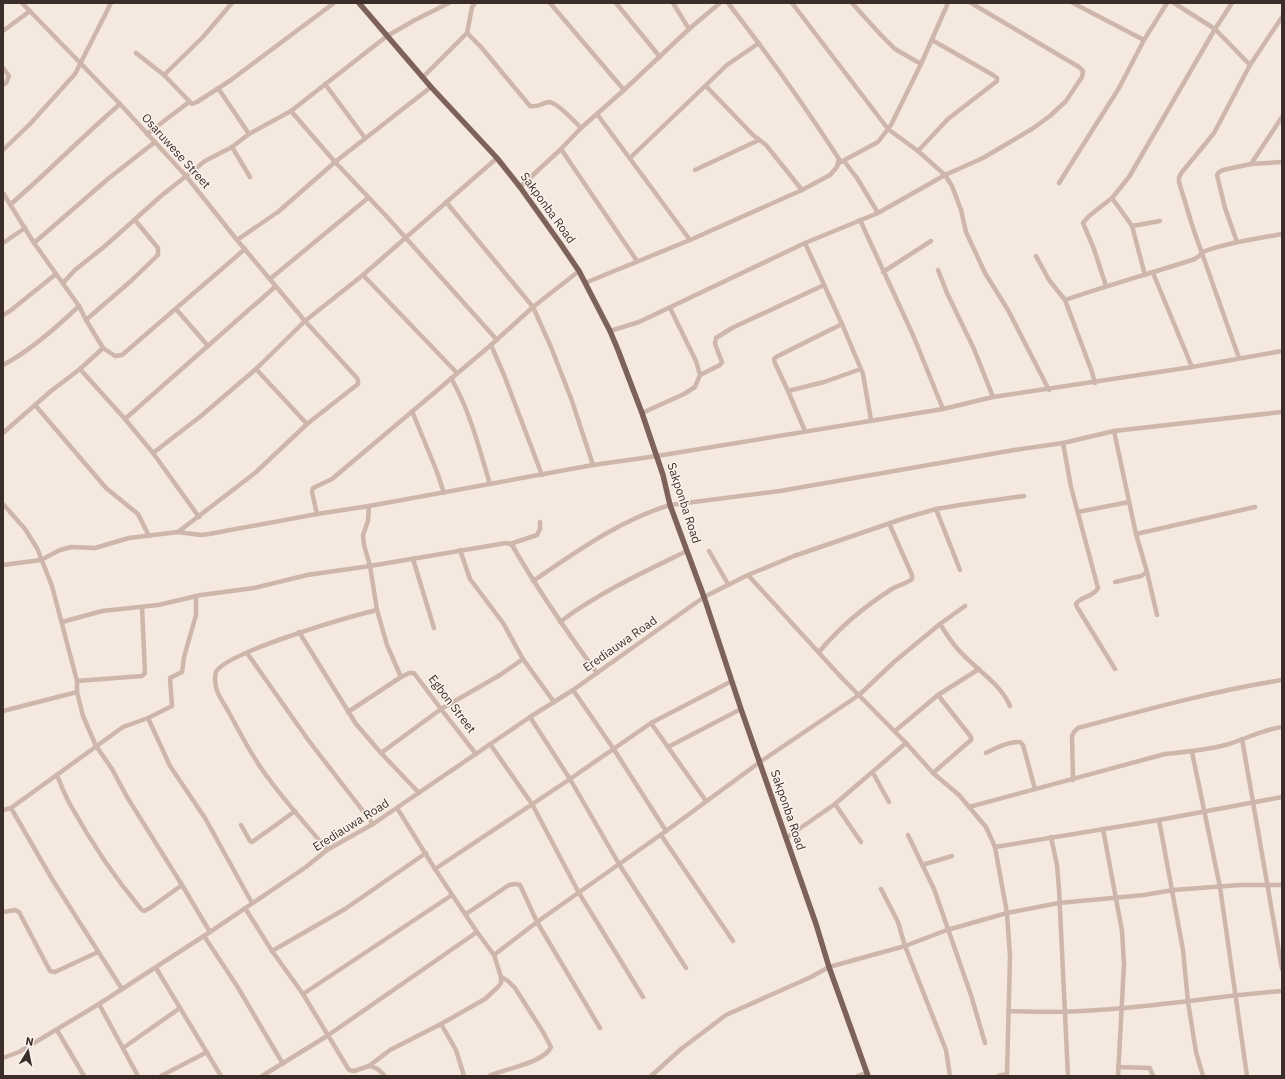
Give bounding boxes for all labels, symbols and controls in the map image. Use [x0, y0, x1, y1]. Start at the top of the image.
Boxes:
street label: Osaruwese Street [139, 110, 214, 191]
street label: Sakponba Road [518, 169, 579, 246]
street label: Sakponba Road [664, 461, 705, 545]
street label: Erediauwa Road [580, 612, 660, 675]
street label: Egbon Street [425, 671, 479, 736]
street label: Sakponba Road [768, 768, 809, 852]
street label: Erediauwa Road [310, 795, 392, 854]
north arrow [8, 1031, 48, 1071]
text: N [25, 1034, 35, 1049]

